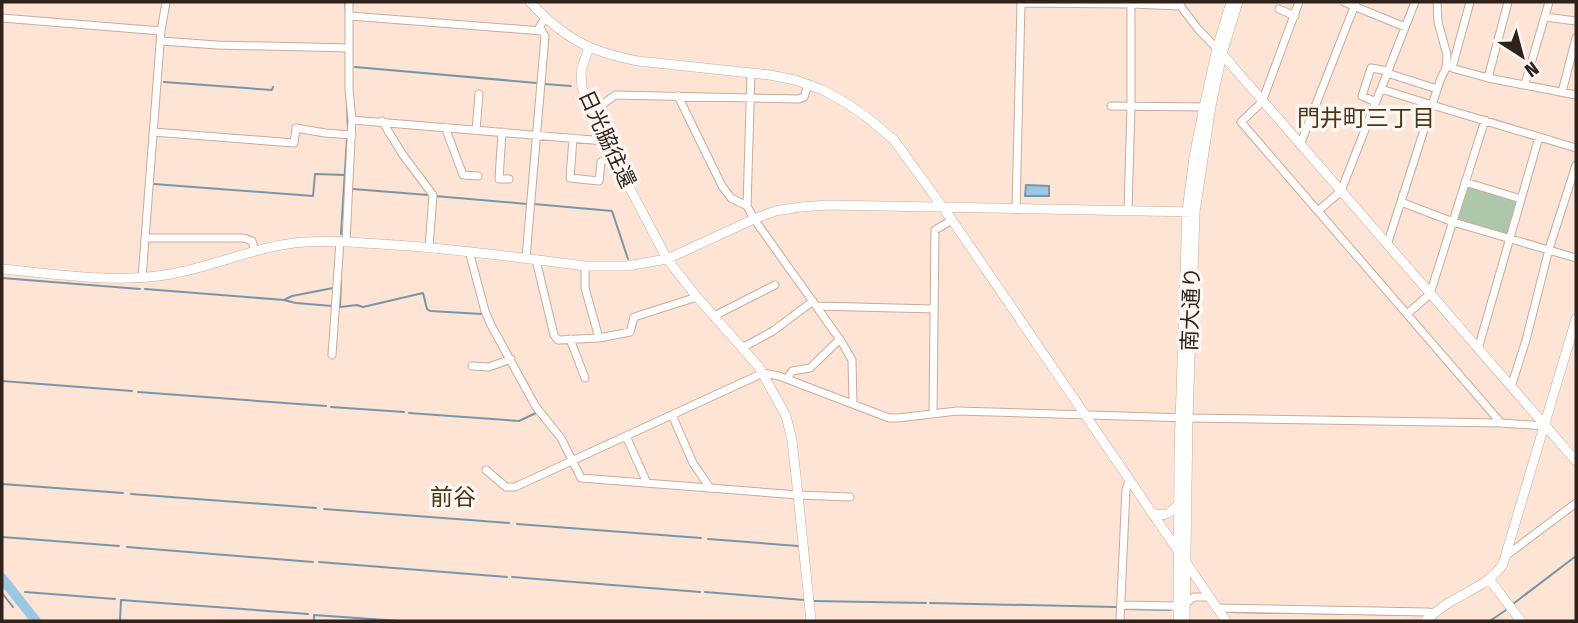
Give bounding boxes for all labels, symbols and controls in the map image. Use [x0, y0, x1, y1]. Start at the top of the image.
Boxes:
north arrow [1487, 21, 1557, 91]
text: N [1520, 57, 1543, 82]
street label: 日光脇往還 [573, 86, 641, 192]
district label: 門井町三丁目 [1297, 104, 1435, 132]
street label: 南大通り [1177, 267, 1205, 351]
district label: 前谷 [430, 483, 476, 511]

